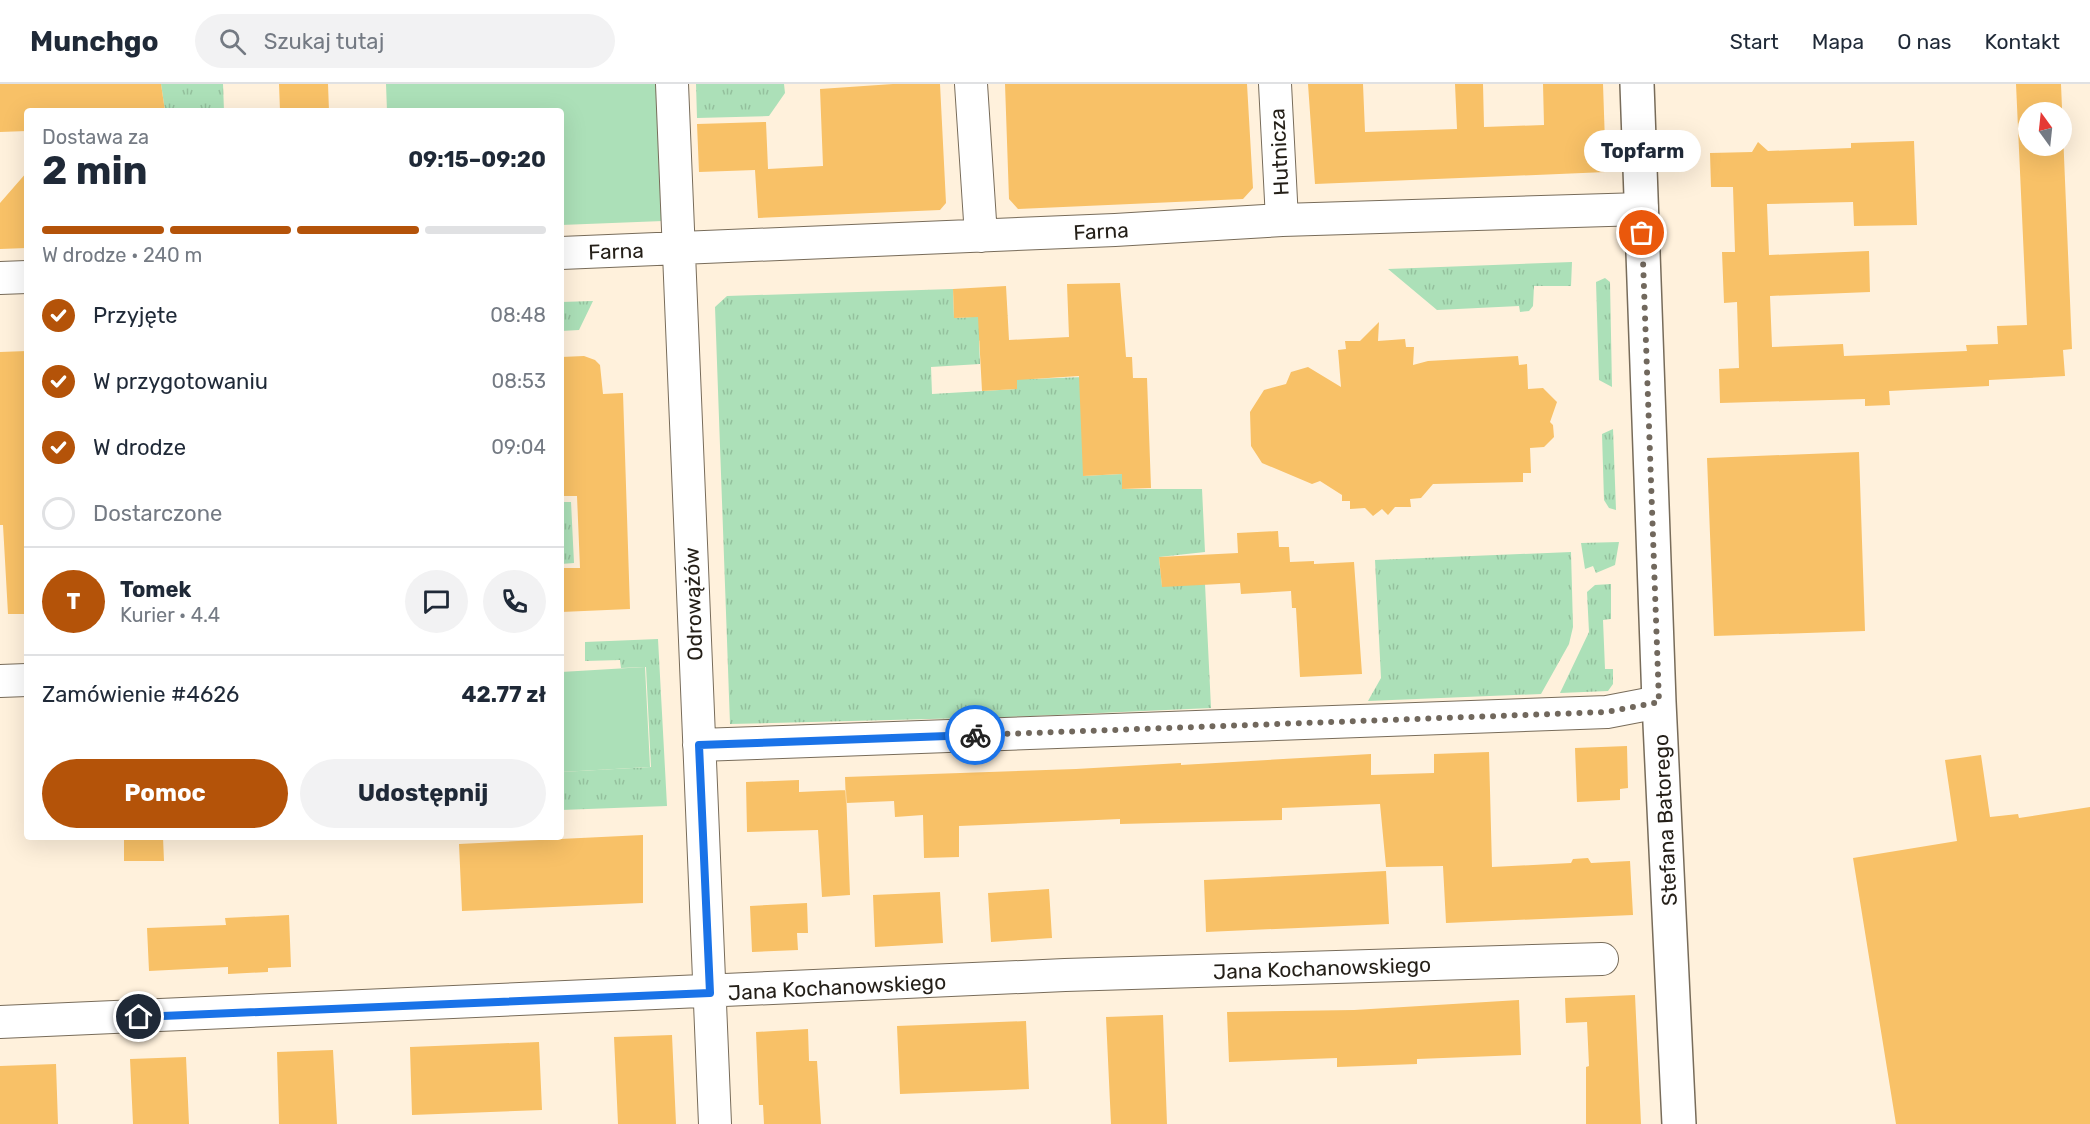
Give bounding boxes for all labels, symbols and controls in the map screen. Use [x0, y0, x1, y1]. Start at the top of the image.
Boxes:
search box [195, 14, 615, 68]
text: Munchgo [30, 25, 159, 58]
icon: search [216, 25, 249, 58]
text: Szukaj tutaj [264, 28, 384, 55]
text: Start [1730, 29, 1779, 54]
text: Mapa [1812, 29, 1864, 54]
text: O nas [1897, 29, 1952, 54]
text: Kontakt [1985, 29, 2060, 54]
north arrow [2018, 102, 2072, 156]
map controls [2018, 102, 2072, 156]
street label: Hutnicza [1264, 108, 1294, 196]
text: Dostawa za [42, 125, 149, 149]
callout: Topfarm [1584, 131, 1700, 173]
text: Topfarm [1601, 139, 1684, 163]
text: 09:15–09:20 [408, 146, 546, 173]
text: 2 min [42, 148, 148, 194]
pin [1616, 207, 1667, 258]
icon: bag [1625, 216, 1658, 249]
street label: Farna [1073, 217, 1129, 245]
street label: Farna [588, 238, 644, 264]
text: W drodze · 240 m [42, 243, 202, 267]
icon: check [42, 299, 75, 332]
text: Przyjęte [93, 302, 178, 329]
text: 08:48 [490, 303, 546, 327]
icon: check [42, 365, 75, 398]
text: W przygotowaniu [93, 368, 268, 395]
text: 08:53 [492, 369, 546, 393]
icon: check [42, 431, 75, 464]
text: W drodze [93, 434, 186, 461]
text: 09:04 [491, 435, 546, 459]
text: Dostarczone [93, 500, 222, 527]
street label: Odrowążów [679, 547, 707, 661]
button: chat [405, 570, 468, 633]
button: phone [483, 570, 546, 633]
text: Tomek [120, 576, 191, 603]
text: T [67, 588, 80, 615]
text: Kurier · 4.4 [120, 603, 220, 627]
text: Zamówienie #4626 [42, 681, 239, 708]
text: 42.77 zł [461, 681, 546, 708]
courier [945, 705, 1005, 765]
icon: bike [959, 719, 992, 752]
street label: Stefana Batorego [1648, 734, 1682, 906]
button: Pomoc [42, 759, 288, 828]
button: Udostępnij [300, 759, 546, 828]
street label: Jana Kochanowskiego [1212, 952, 1432, 984]
street label: Jana Kochanowskiego [727, 969, 947, 1005]
pin [113, 991, 164, 1042]
icon: home [122, 1000, 155, 1033]

